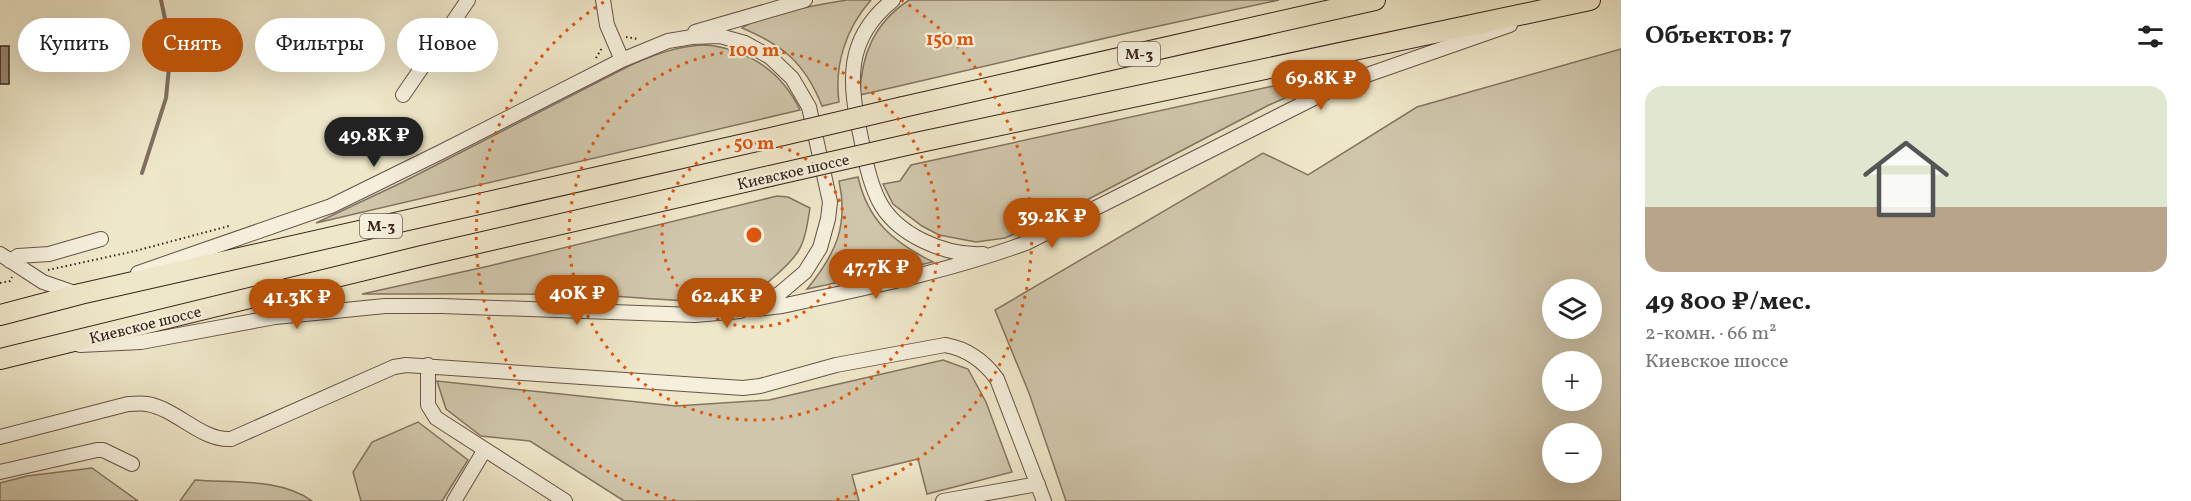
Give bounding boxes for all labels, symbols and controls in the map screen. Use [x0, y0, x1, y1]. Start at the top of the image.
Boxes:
chip: Купить [18, 18, 130, 72]
chip: Снять [142, 18, 243, 72]
chip: Фильтры [255, 18, 385, 72]
chip: Новое [397, 18, 498, 72]
text: Объектов: 7 [1645, 18, 1792, 54]
icon: filters [2134, 20, 2167, 53]
text: 150 m [926, 28, 974, 53]
text: 100 m [729, 39, 779, 64]
road number: М-3 [1118, 42, 1160, 66]
pin: 69.8K ₽ [1266, 60, 1376, 111]
text: 69.8K ₽ [1286, 65, 1356, 93]
pin: 49.8K ₽ [319, 117, 429, 168]
text: 49.8K ₽ [338, 122, 410, 150]
icon: home [1852, 125, 1960, 233]
text: 50 m [734, 132, 774, 157]
street label: Киевское шоссе [735, 149, 852, 197]
pin: 39.2K ₽ [997, 198, 1107, 249]
text: 39.2K ₽ [1017, 203, 1087, 231]
road number: М-3 [360, 214, 402, 238]
centre of rings [744, 225, 764, 245]
pin: 47.7K ₽ [821, 249, 931, 300]
text: 47.7K ₽ [843, 254, 909, 282]
pin: 40K ₽ [535, 275, 619, 326]
pin: 62.4K ₽ [672, 278, 782, 329]
pin: 41.3K ₽ [242, 279, 352, 330]
map controls [1542, 279, 1602, 483]
button: layers [1542, 279, 1602, 339]
text: 40K ₽ [549, 280, 605, 308]
text: 62.4K ₽ [691, 283, 763, 311]
text: 41.3K ₽ [263, 284, 331, 312]
text: 49 800 ₽/мес. [1645, 284, 1811, 320]
street label: Киевское шоссе [87, 301, 204, 350]
text: 2-комн. · 66 m² [1645, 320, 1777, 348]
text: Киевское шоссе [1645, 348, 1788, 376]
button: + [1542, 351, 1602, 411]
button: − [1542, 423, 1602, 483]

